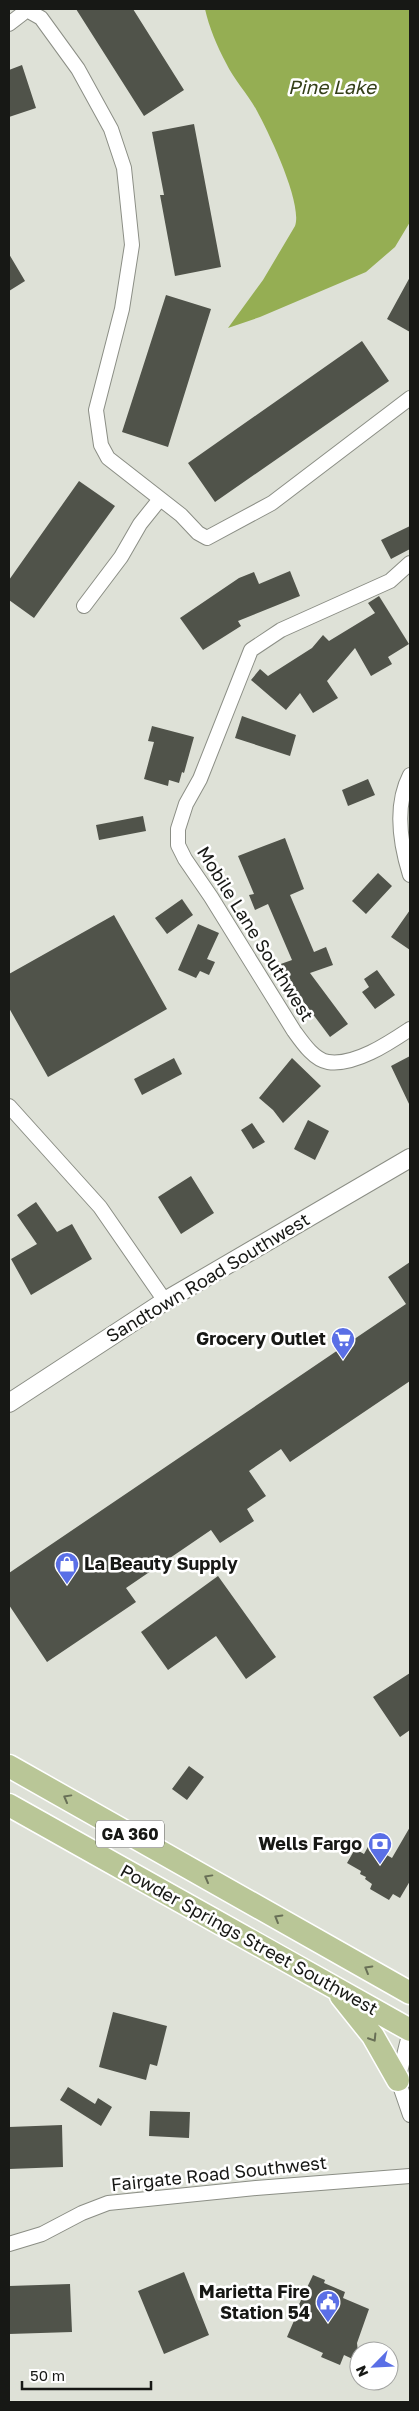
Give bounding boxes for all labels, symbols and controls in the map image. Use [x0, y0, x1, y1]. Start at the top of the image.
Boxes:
water label: Pine Lake [288, 75, 378, 98]
street label: Mobile Lane Southwest [193, 842, 319, 1025]
street label: Sandtown Road Southwest [102, 1208, 313, 1347]
supermarket icon: Grocery Outlet [330, 1326, 356, 1360]
place label: Grocery Outlet [196, 1327, 326, 1349]
shop icon: La Beauty Supply [54, 1551, 80, 1585]
place label: La Beauty Supply [84, 1552, 238, 1574]
one-way arrow [63, 1795, 72, 1805]
road number: GA 360 [96, 1820, 164, 1848]
bank icon: Wells Fargo [367, 1831, 393, 1865]
place label: Wells Fargo [258, 1832, 362, 1854]
street label: Powder Springs Street Southwest [117, 1859, 382, 2019]
one-way arrow [205, 1874, 214, 1884]
one-way arrow [274, 1914, 283, 1924]
one-way arrow [364, 1965, 373, 1975]
one-way arrow [367, 2032, 377, 2041]
street label: Fairgate Road Southwest [110, 2151, 328, 2195]
place label: Marietta Fire Station 54 [199, 2280, 310, 2323]
public building icon: Marietta Fire Station 54 [315, 2289, 341, 2323]
north arrow [349, 2341, 399, 2391]
scale bar [22, 2358, 151, 2390]
text: N [352, 2363, 372, 2380]
text: 50 m [30, 2366, 65, 2384]

